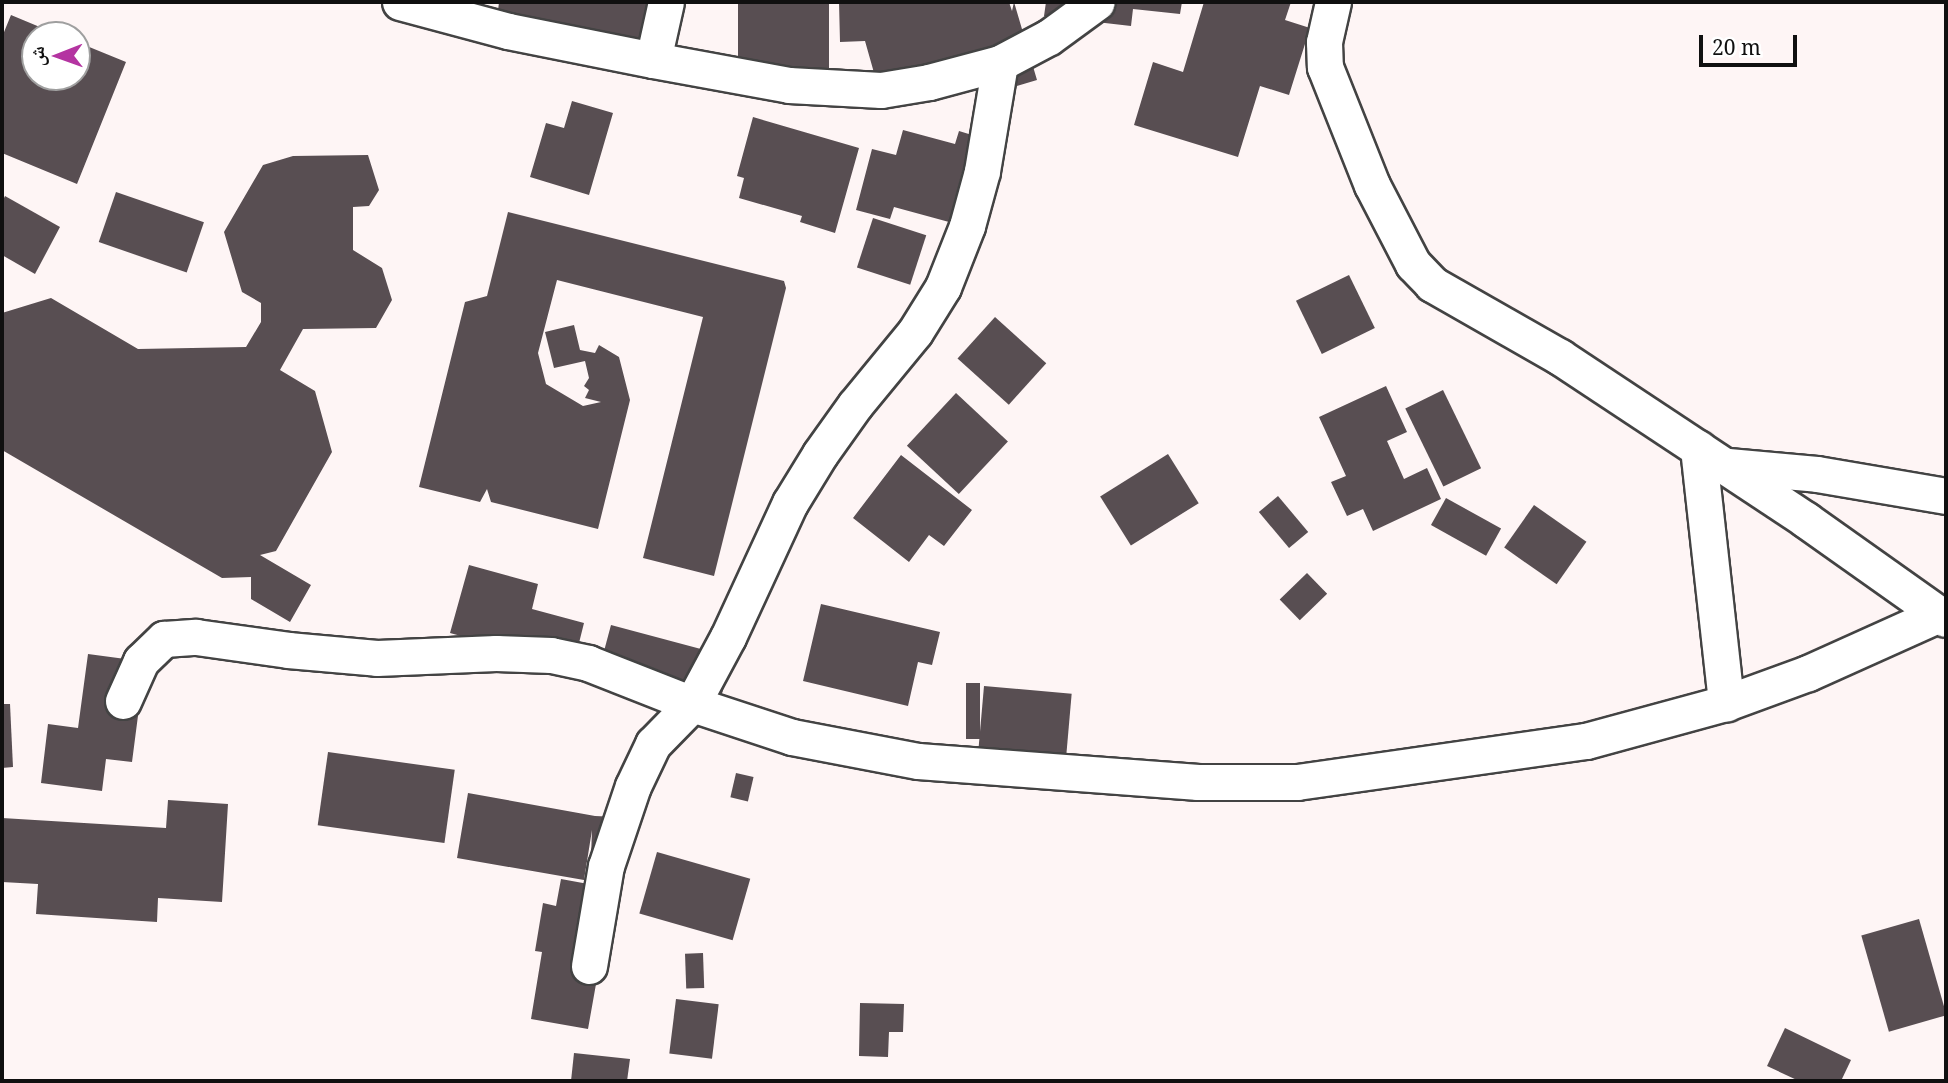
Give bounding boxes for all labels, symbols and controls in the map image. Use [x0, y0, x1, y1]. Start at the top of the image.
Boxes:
north arrow [21, 21, 91, 91]
scale bar [1703, 21, 1801, 65]
text: 20 m [1712, 33, 1761, 61]
text: ش [24, 46, 50, 67]

